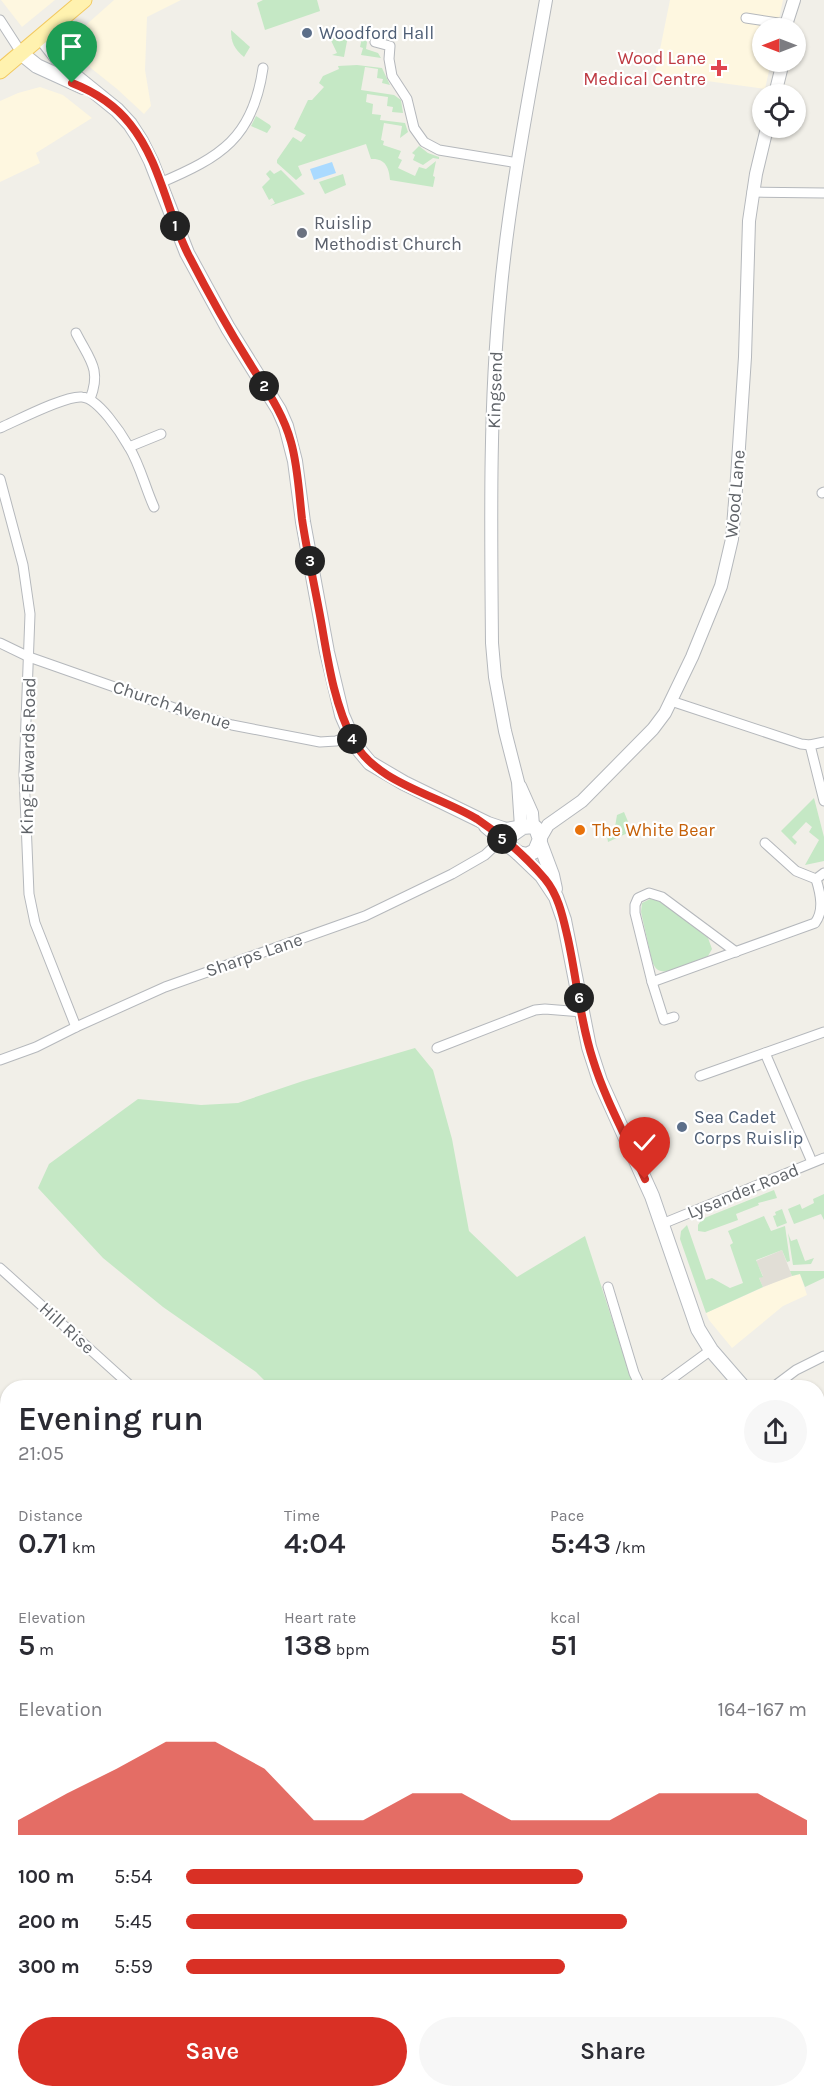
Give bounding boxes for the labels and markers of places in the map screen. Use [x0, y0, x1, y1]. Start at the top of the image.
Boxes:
pin [46, 21, 97, 83]
place label: Woodford Hall [319, 22, 434, 44]
marker: Woodford Hall [300, 26, 314, 40]
place label: Wood Lane Medical Centre [583, 47, 706, 90]
marker: Wood Lane Medical Centre [710, 59, 728, 77]
pin: 1 [160, 211, 190, 241]
place label: Ruislip Methodist Church [314, 212, 462, 255]
marker: Ruislip Methodist Church [295, 226, 309, 240]
pin: 2 [249, 371, 279, 401]
pin: 3 [295, 546, 325, 576]
pin: 4 [337, 724, 367, 754]
place label: The White Bear [592, 819, 715, 841]
marker: The White Bear [573, 823, 587, 837]
pin: 5 [487, 824, 517, 854]
pin: 6 [564, 983, 594, 1013]
place label: Sea Cadet Corps Ruislip [694, 1106, 803, 1149]
pin [619, 1117, 670, 1179]
marker: Sea Cadet Corps Ruislip [675, 1120, 689, 1134]

